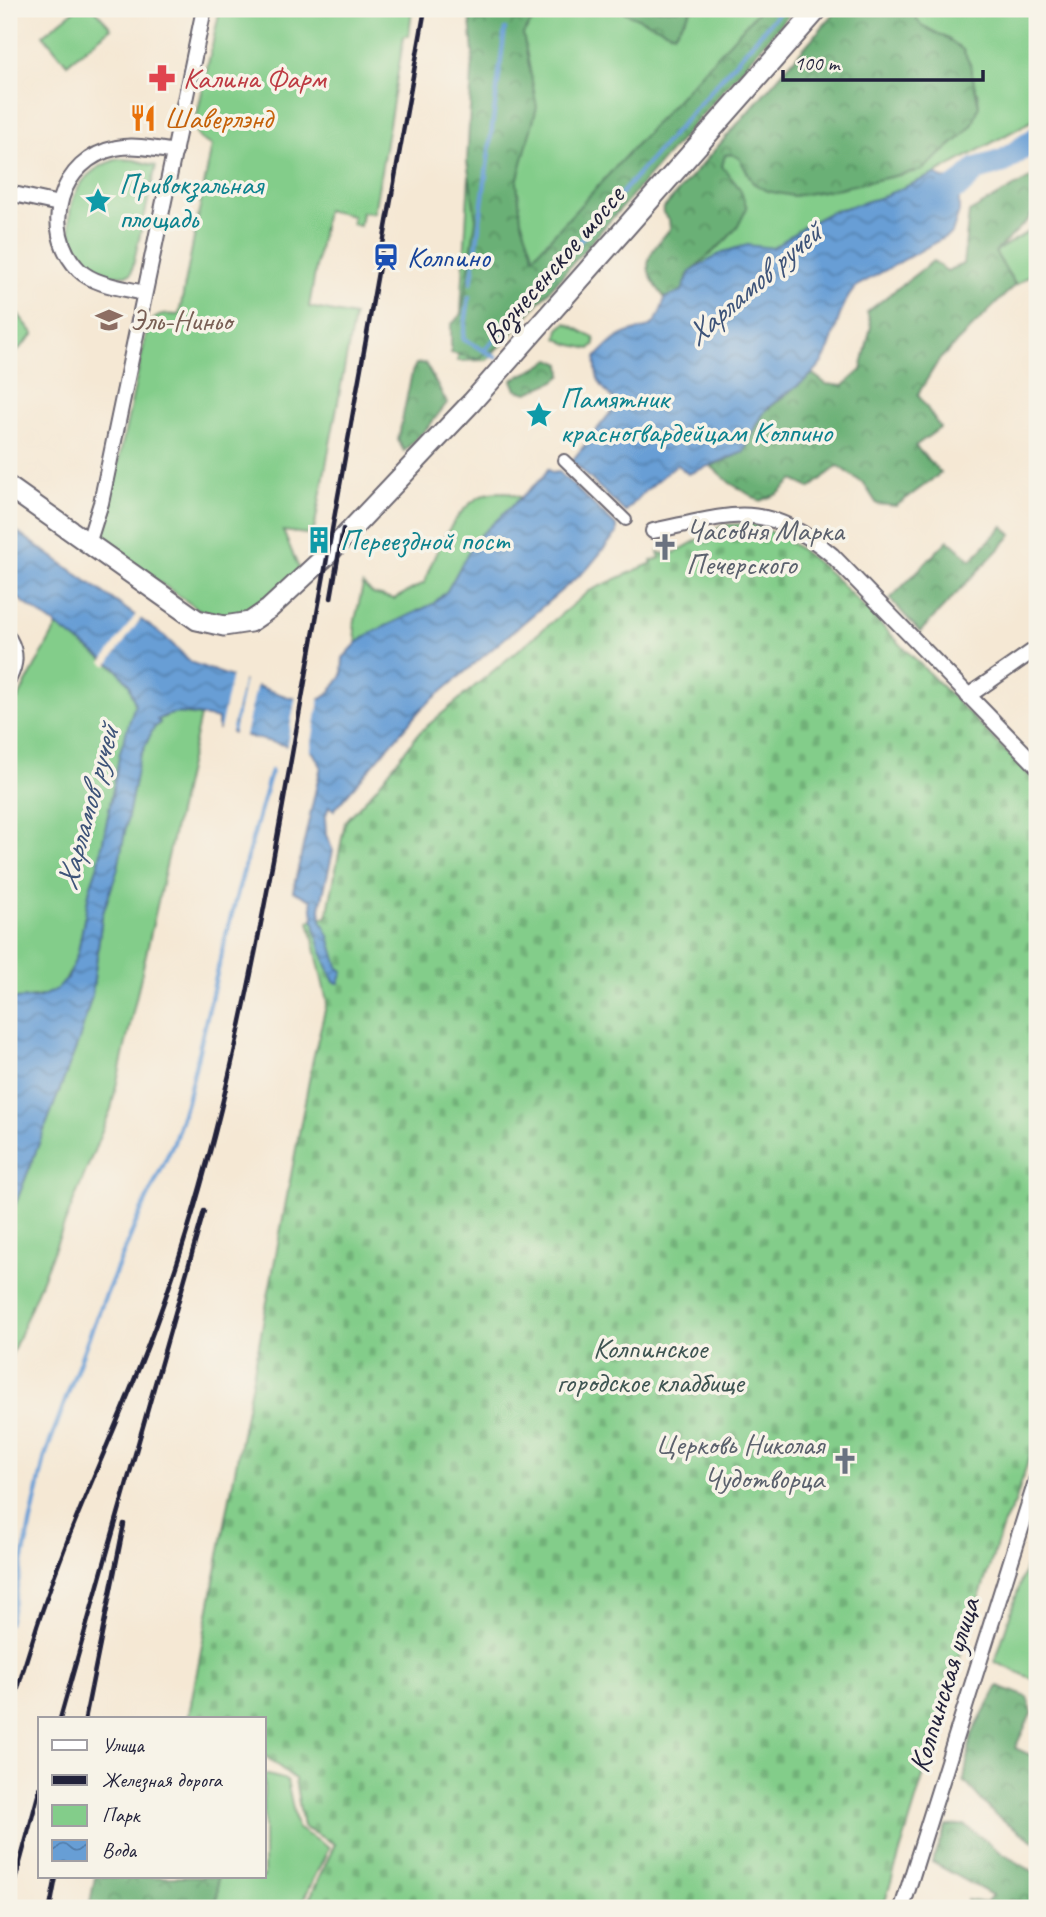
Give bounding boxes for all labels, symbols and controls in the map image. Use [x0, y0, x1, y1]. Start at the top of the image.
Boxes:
scale bar [783, 38, 983, 82]
text: 100 m [794, 50, 841, 76]
place label: Калина Фарм [183, 59, 327, 97]
pharmacy icon: Калина Фарм [147, 63, 177, 93]
place label: Шаверлэнд [164, 99, 275, 137]
restaurant icon: Шаверлэнд [128, 103, 158, 133]
place label: Привокзальная площадь [119, 165, 266, 237]
street label: Вознесенское шоссе [474, 176, 634, 352]
place icon: Привокзальная площадь [83, 186, 113, 216]
water label: Харламов ручей [676, 209, 835, 354]
place label: Колпино [407, 238, 491, 276]
station icon: Колпино [371, 242, 401, 272]
place label: Эль-Ниньо [130, 301, 235, 339]
school or university icon: Эль-Ниньо [94, 305, 124, 335]
place label: Памятник красногвардейцам Колпино [560, 379, 834, 451]
place icon: Памятник красногвардейцам Колпино [524, 400, 554, 430]
place label: Часовня Марка Печерского [686, 511, 846, 583]
place label: Переездной пост [340, 521, 511, 559]
building icon: Переездной пост [304, 525, 334, 555]
church icon: Часовня Марка Печерского [650, 532, 680, 562]
water label: Харламов ручей [46, 715, 130, 894]
park label: Колпинское городское кладбище [557, 1329, 746, 1401]
place label: Церковь Николая Чудотворца [655, 1425, 827, 1497]
church icon: Церковь Николая Чудотворца [830, 1446, 860, 1476]
street label: Колпинская улица [899, 1591, 989, 1777]
legend [38, 1717, 266, 1878]
text: Улица [102, 1732, 145, 1758]
text: Железная дорога [102, 1767, 223, 1793]
text: Парк [102, 1802, 142, 1828]
text: Вода [102, 1837, 138, 1863]

